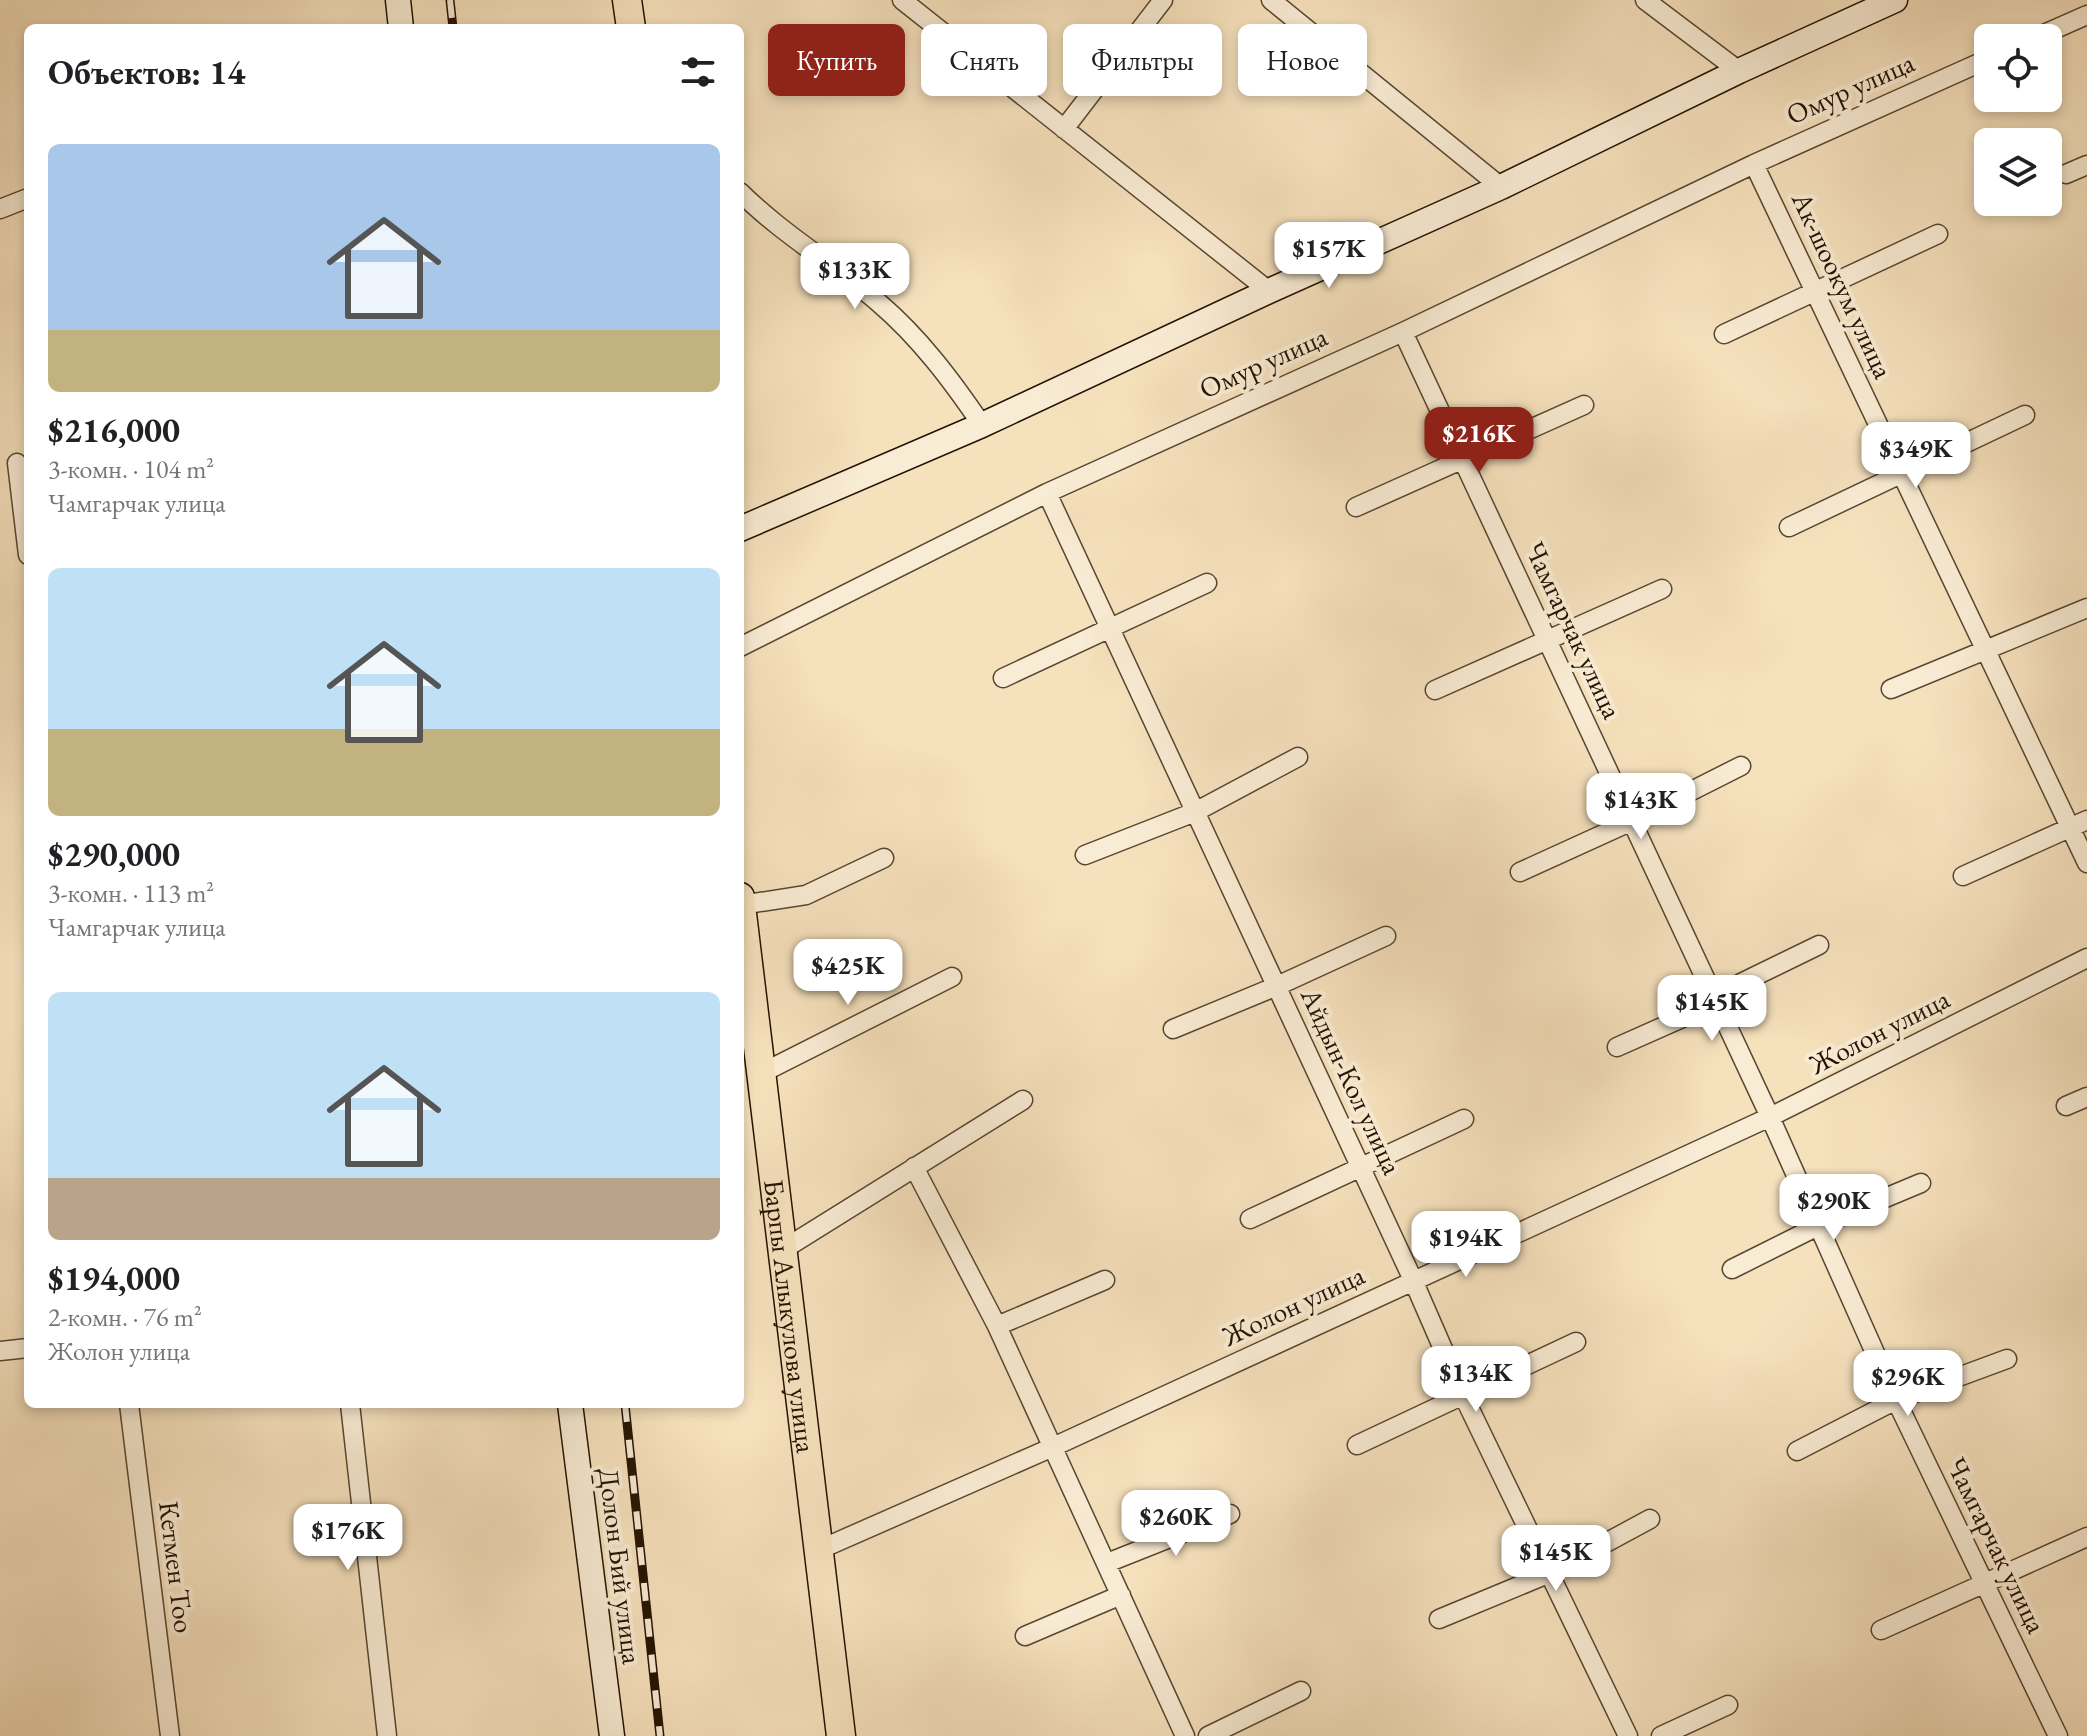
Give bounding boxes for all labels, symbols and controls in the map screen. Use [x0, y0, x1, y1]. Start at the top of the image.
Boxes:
chip: Купить [768, 24, 905, 96]
chip: Снять [921, 24, 1047, 96]
chip: Фильтры [1063, 24, 1222, 96]
chip: Новое [1238, 24, 1367, 96]
map controls [1974, 24, 2062, 216]
button: locate [1974, 24, 2062, 112]
street label: Омур улица [1780, 43, 1920, 132]
text: Объектов: 14 [48, 50, 245, 94]
icon: filters [676, 50, 720, 94]
button: layers [1974, 128, 2062, 216]
street label: Ак-шоокум улица [1784, 185, 1902, 385]
icon: home [312, 196, 456, 340]
pin: $157K [1273, 222, 1385, 290]
text: $157K [1292, 231, 1366, 265]
pin: $133K [799, 243, 911, 311]
text: $133K [818, 252, 892, 286]
street label: Омур улица [1193, 317, 1333, 406]
pin: $216K [1423, 407, 1535, 475]
text: $216,000 [48, 408, 180, 452]
text: $216K [1442, 416, 1516, 450]
pin: $349K [1860, 422, 1972, 490]
text: $349K [1879, 431, 1953, 465]
text: 3-комн. · 104 m² [48, 452, 214, 486]
text: Чамгарчак улица [48, 486, 226, 520]
street label: Чамгарчак улица [1517, 536, 1631, 725]
icon: home [312, 620, 456, 764]
pin: $143K [1585, 773, 1697, 841]
text: $143K [1604, 782, 1678, 816]
text: $290,000 [48, 832, 180, 876]
text: 3-комн. · 113 m² [48, 876, 214, 910]
text: Чамгарчак улица [48, 910, 226, 944]
pin: $425K [792, 939, 904, 1007]
text: $425K [811, 948, 885, 982]
pin: $145K [1656, 975, 1768, 1043]
street label: Жолон улица [1802, 980, 1956, 1082]
street label: Айдын-Кол улица [1293, 981, 1411, 1181]
text: $145K [1675, 984, 1749, 1018]
icon: home [312, 1044, 456, 1188]
pin: $290K [1778, 1174, 1890, 1242]
street label: Барпы Алыкулова улица [756, 1177, 825, 1456]
text: $290K [1797, 1183, 1871, 1217]
pin: $194K [1410, 1211, 1522, 1279]
text: $194K [1429, 1220, 1503, 1254]
text: $194,000 [48, 1256, 180, 1300]
street label: Жолон улица [1215, 1256, 1371, 1354]
text: 2-комн. · 76 m² [48, 1300, 202, 1334]
text: Жолон улица [48, 1334, 190, 1368]
pin: $134K [1420, 1346, 1532, 1414]
pin: $296K [1852, 1350, 1964, 1418]
text: $134K [1439, 1355, 1513, 1389]
text: $296K [1871, 1359, 1945, 1393]
street label: Чамгарчак улица [1939, 1451, 2055, 1640]
street label: Долон Бий улица [591, 1466, 651, 1667]
pin: $260K [1120, 1490, 1232, 1558]
street label: Кетмен Тоо [151, 1499, 203, 1635]
text: $260K [1139, 1499, 1213, 1533]
pin: $176K [292, 1504, 404, 1572]
text: $176K [311, 1513, 385, 1547]
pin: $145K [1500, 1525, 1612, 1593]
text: $145K [1519, 1534, 1593, 1568]

